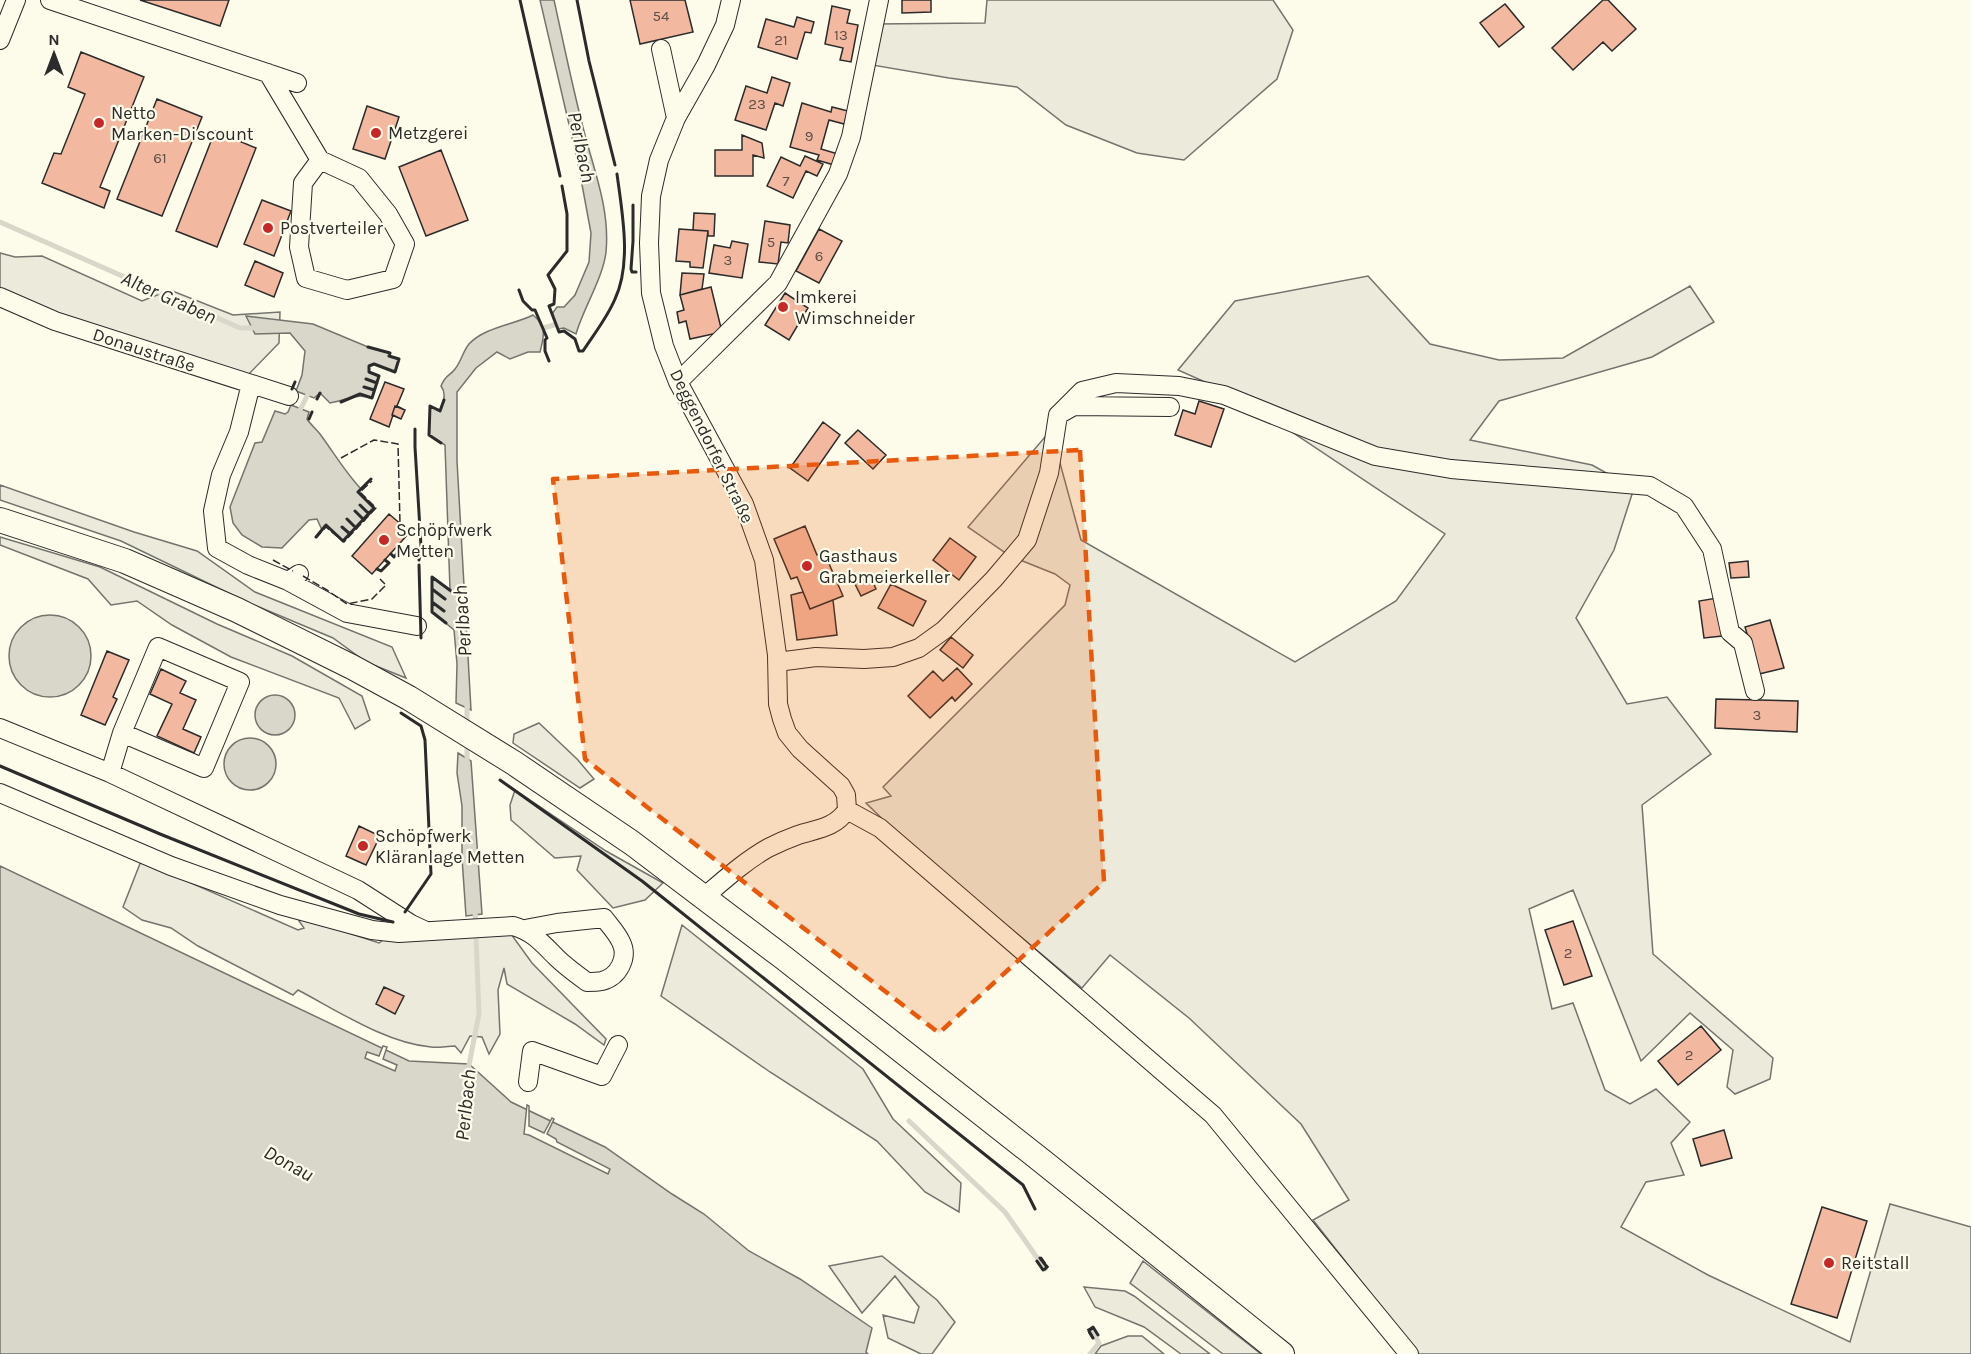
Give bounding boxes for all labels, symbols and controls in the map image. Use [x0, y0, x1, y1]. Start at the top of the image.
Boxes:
house number: 54 [653, 7, 670, 25]
north arrow [24, 24, 84, 84]
house number: 13 [834, 26, 848, 44]
text: N [48, 30, 60, 49]
house number: 21 [774, 31, 788, 49]
house number: 23 [748, 95, 766, 113]
place label: Netto Marken-Discount [111, 102, 254, 145]
water label: Perlbach [563, 110, 600, 185]
marker: Netto Marken-Discount [92, 116, 106, 130]
place label: Metzgerei [388, 122, 468, 144]
marker: Metzgerei [369, 126, 383, 140]
house number: 9 [805, 127, 813, 145]
house number: 61 [153, 149, 167, 167]
house number: 7 [782, 172, 790, 190]
place label: Postverteiler [280, 217, 383, 239]
marker: Postverteiler [261, 221, 275, 235]
house number: 5 [767, 233, 775, 251]
house number: 6 [815, 247, 823, 265]
house number: 3 [724, 251, 732, 269]
water label: Alter Graben [118, 266, 220, 329]
place label: Imkerei Wimschneider [795, 286, 915, 329]
marker: Imkerei Wimschneider [776, 300, 790, 314]
street label: Donaustraße [90, 323, 198, 377]
street label: Deggendorfer Straße [665, 365, 759, 527]
place label: Schöpfwerk Metten [396, 519, 493, 562]
marker: Schöpfwerk Metten [377, 533, 391, 547]
place label: Gasthaus Grabmeierkeller [819, 545, 951, 588]
marker: Gasthaus Grabmeierkeller [800, 559, 814, 573]
water label: Perlbach [449, 584, 476, 658]
house number: 3 [1753, 706, 1761, 724]
place label: Schöpfwerk Kläranlage Metten [375, 825, 525, 868]
marker: Schöpfwerk Kläranlage Metten [356, 839, 370, 853]
house number: 2 [1564, 944, 1572, 962]
house number: 2 [1685, 1046, 1693, 1064]
water label: Perlbach [450, 1068, 481, 1142]
water label: Donau [260, 1140, 318, 1186]
place label: Reitstall [1841, 1252, 1910, 1274]
marker: Reitstall [1822, 1256, 1836, 1270]

